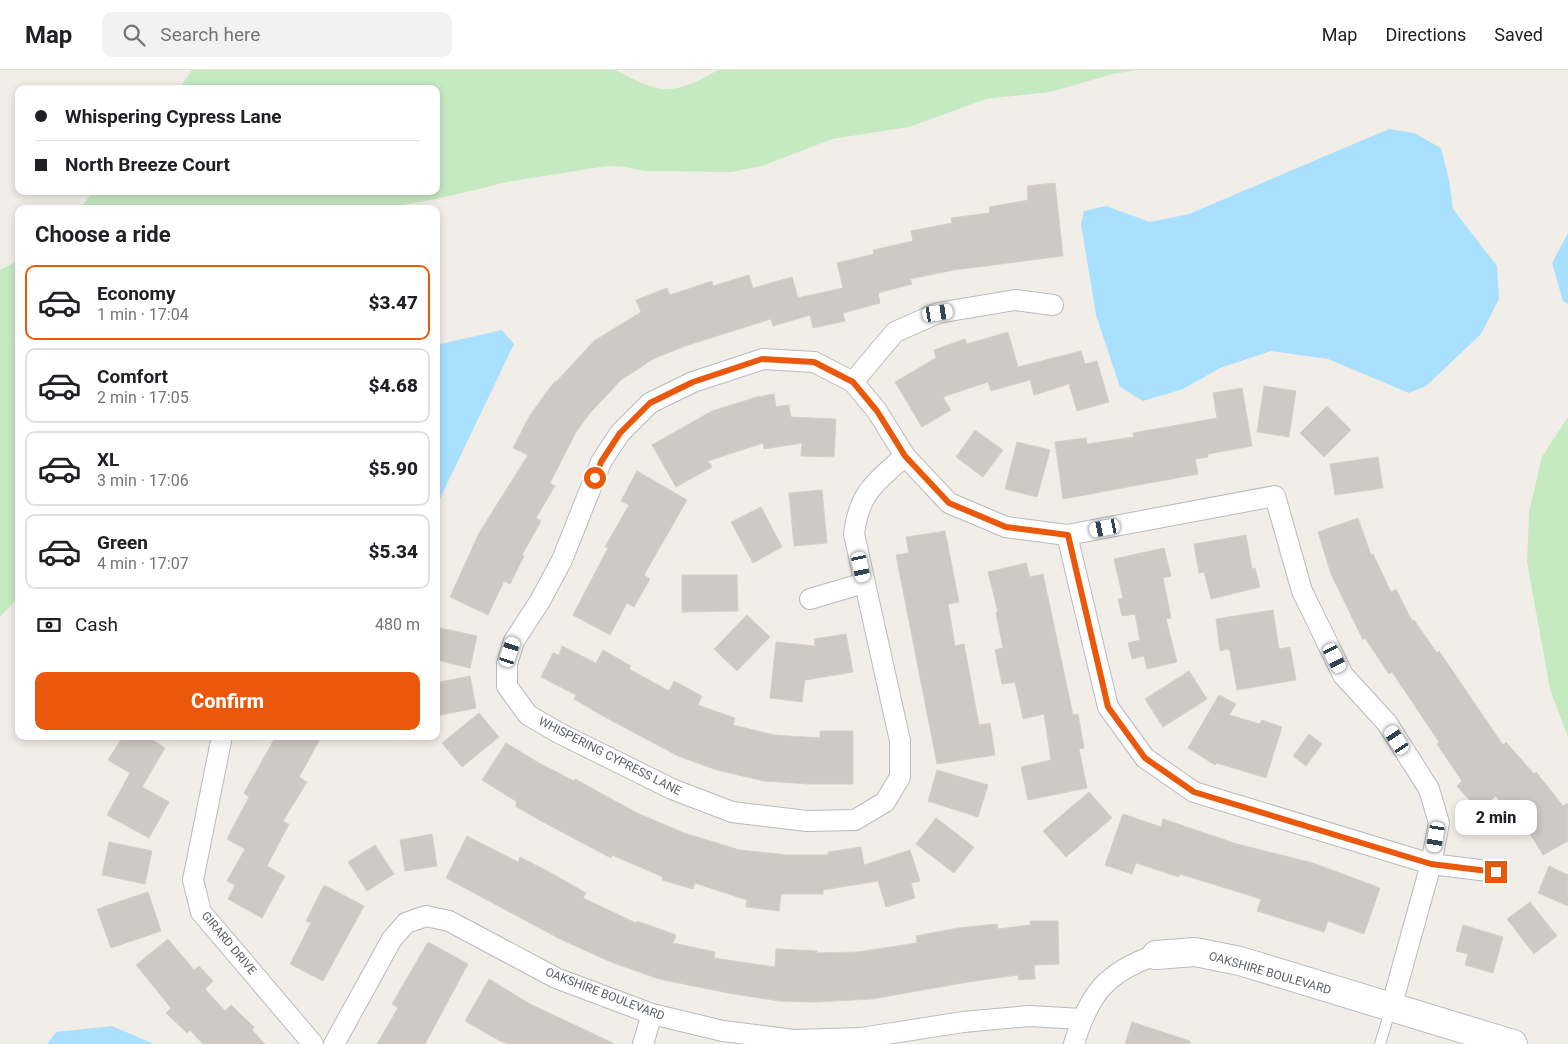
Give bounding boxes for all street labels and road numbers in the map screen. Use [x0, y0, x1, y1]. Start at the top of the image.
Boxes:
street label: WHISPERING CYPRESS LANE [536, 714, 684, 798]
street label: GIRARD DRIVE [199, 909, 260, 977]
street label: OAKSHIRE BOULEVARD [1207, 949, 1333, 997]
street label: OAKSHIRE BOULEVARD [543, 965, 667, 1023]

